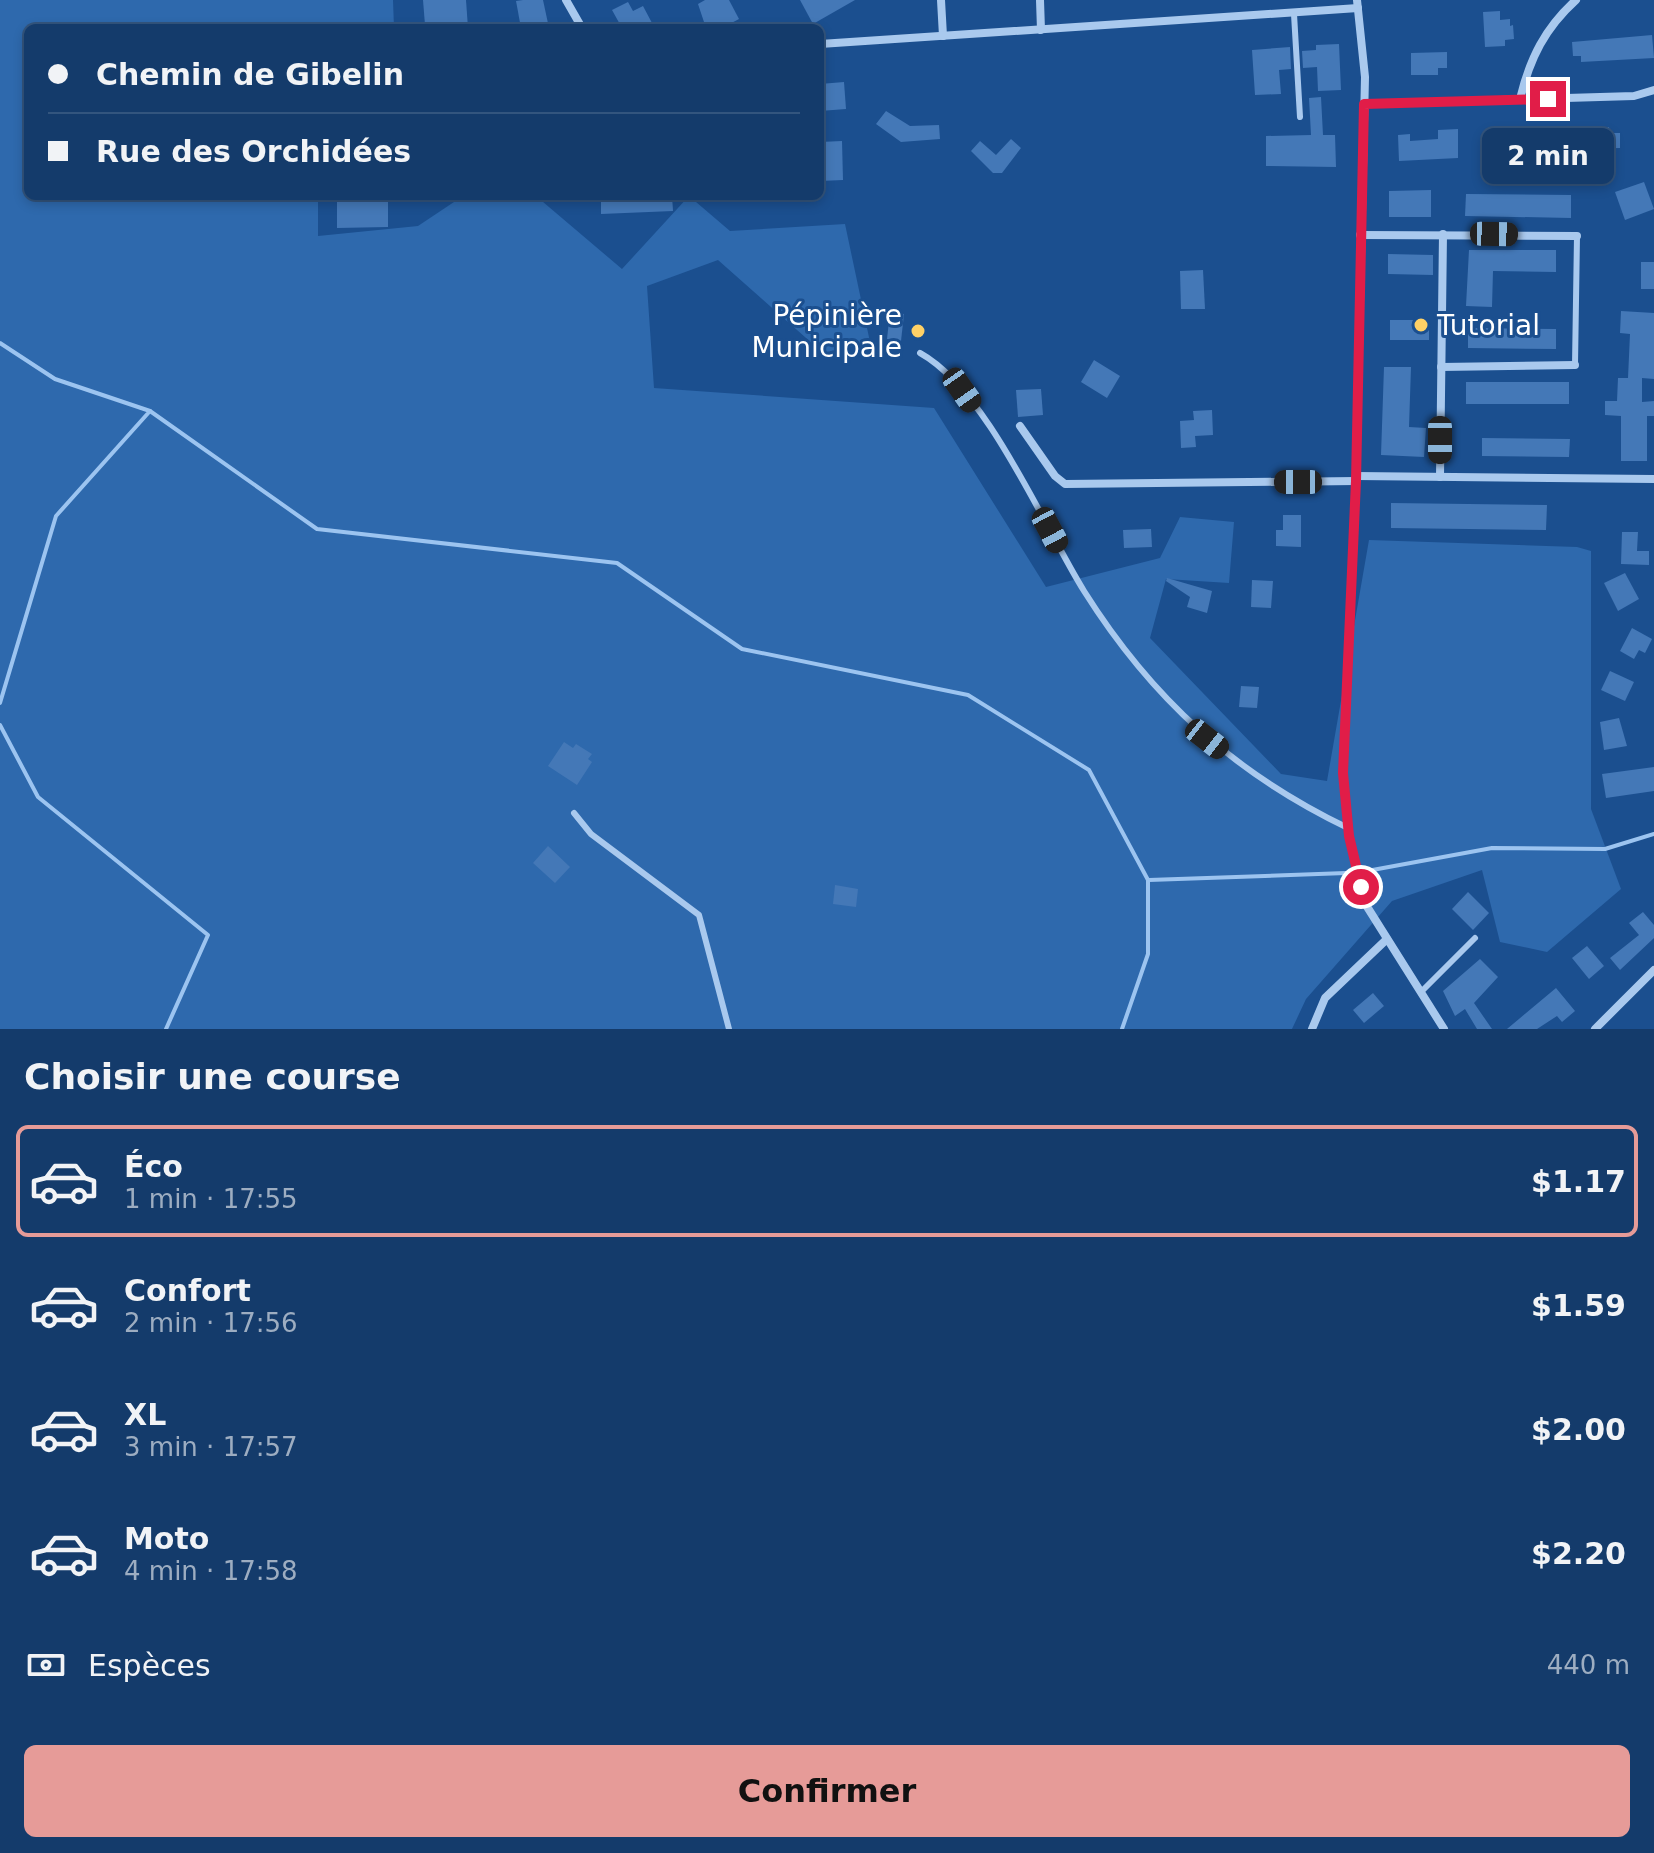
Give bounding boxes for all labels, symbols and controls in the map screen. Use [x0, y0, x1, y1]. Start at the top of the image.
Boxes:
text: Chemin de Gibelin [96, 57, 404, 92]
route end [1530, 81, 1566, 117]
callout: 2 min [1482, 127, 1614, 183]
text: Rue des Orchidées [96, 134, 411, 169]
text: 2 min [1507, 141, 1589, 171]
car [1470, 222, 1518, 246]
place label: Pépinière Municipale [751, 299, 902, 364]
place label: Tutorial [1436, 309, 1540, 342]
marker: Tutorial [1412, 316, 1430, 334]
marker: Pépinière Municipale [909, 322, 927, 340]
car [938, 363, 986, 417]
car [1428, 416, 1452, 464]
car [1274, 470, 1322, 494]
car [1028, 503, 1072, 557]
car [1181, 715, 1233, 763]
route start [1343, 869, 1379, 905]
text: Choisir une course [24, 1056, 401, 1097]
icon: car [28, 1145, 100, 1217]
text: Éco [124, 1149, 183, 1184]
text: $1.17 [1531, 1164, 1626, 1199]
text: 1 min · 17:55 [124, 1184, 298, 1214]
icon: car [28, 1269, 100, 1341]
text: Confort [124, 1273, 251, 1308]
text: $1.59 [1531, 1288, 1626, 1323]
text: 2 min · 17:56 [124, 1308, 298, 1338]
icon: car [28, 1393, 100, 1465]
text: XL [124, 1397, 166, 1432]
text: $2.00 [1531, 1412, 1626, 1447]
text: 3 min · 17:57 [124, 1432, 298, 1462]
icon: car [28, 1517, 100, 1589]
text: Moto [124, 1521, 209, 1556]
text: $2.20 [1531, 1536, 1626, 1571]
text: 4 min · 17:58 [124, 1556, 298, 1586]
icon: cash [24, 1643, 68, 1687]
text: Espèces [88, 1648, 211, 1683]
text: 440 m [1547, 1650, 1630, 1680]
button: Confirmer [24, 1745, 1630, 1837]

